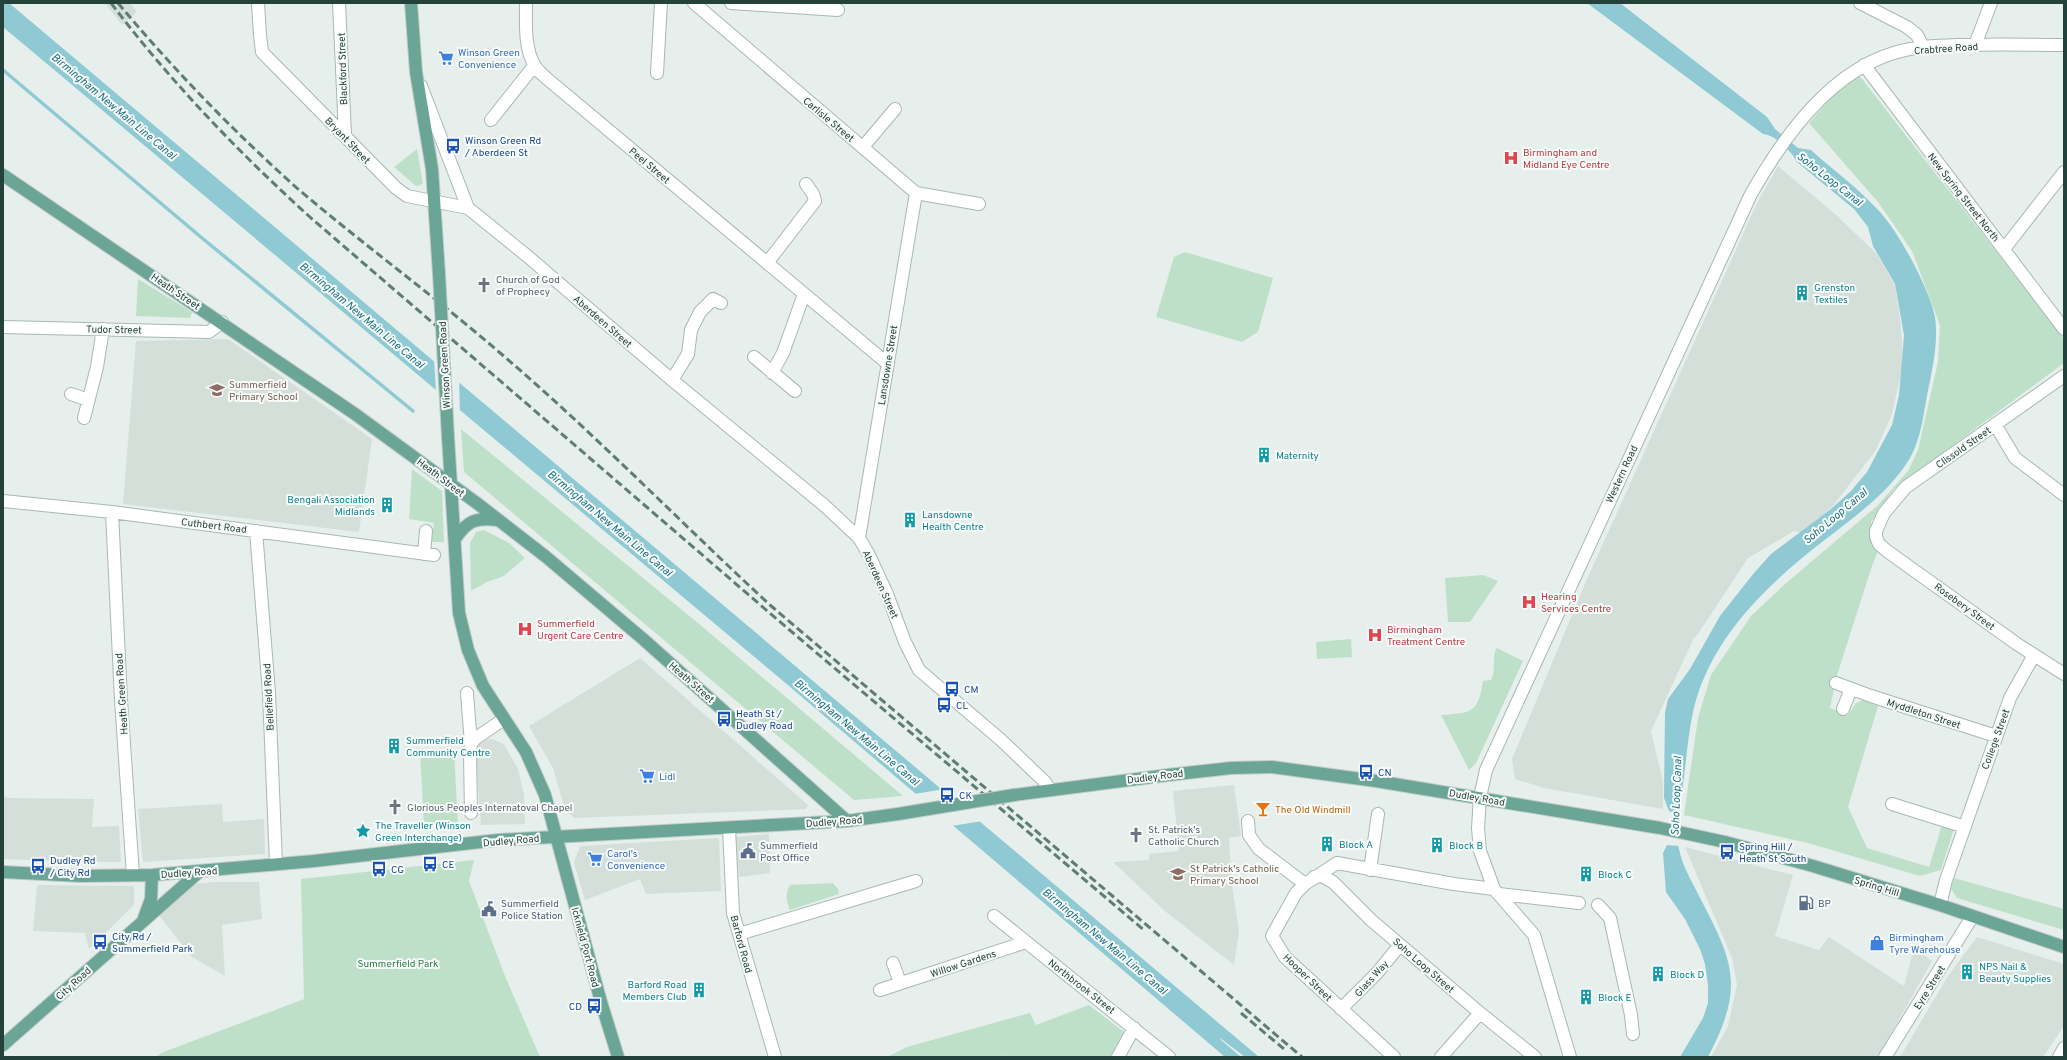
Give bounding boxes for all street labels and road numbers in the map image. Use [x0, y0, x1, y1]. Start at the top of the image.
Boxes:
street label: Blackford Street [336, 32, 351, 105]
street label: Crabtree Road [1914, 41, 1979, 58]
street label: Carlisle Street [800, 95, 857, 146]
street label: Bryant Street [321, 115, 373, 167]
street label: Peel Street [626, 145, 672, 187]
street label: New Spring Street North [1924, 151, 2002, 245]
street label: Heath Street [148, 271, 202, 314]
street label: Aberdeen Street [570, 293, 634, 351]
street label: Winson Green Road [437, 321, 454, 409]
street label: Tudor Street [86, 324, 142, 337]
street label: Lansdowne Street [876, 324, 901, 406]
street label: Clissold Street [1934, 424, 1994, 472]
street label: Western Road [1603, 444, 1641, 506]
street label: Heath Street [414, 456, 467, 501]
street label: Cuthbert Road [180, 516, 247, 537]
street label: Aberdeen Street [859, 548, 901, 621]
street label: Rosebery Street [1931, 581, 1997, 634]
street label: Heath Green Road [113, 653, 132, 735]
street label: Heath Street [665, 660, 717, 707]
street label: Bellefield Road [261, 663, 278, 731]
street label: Myddleton Street [1885, 696, 1962, 733]
street label: College Street [1979, 707, 2013, 772]
street label: Dudley Road [1126, 768, 1184, 787]
street label: Dudley Road [1448, 787, 1506, 810]
street label: Dudley Road [805, 814, 863, 831]
street label: Dudley Road [482, 833, 540, 850]
street label: Dudley Road [160, 865, 218, 882]
street label: Spring Hill [1852, 874, 1901, 900]
street label: Icknield Port Road [568, 906, 602, 989]
street label: Barford Road [727, 914, 755, 975]
street label: Soho Loop Street [1390, 936, 1457, 997]
street label: Willow Gardens [929, 948, 998, 981]
street label: Hooper Street [1280, 951, 1334, 1005]
street label: Northbrook Street [1045, 957, 1117, 1018]
street label: Glass Way [1352, 958, 1392, 1000]
street label: Eyre Street [1912, 963, 1949, 1012]
street label: City Road [54, 965, 94, 1003]

